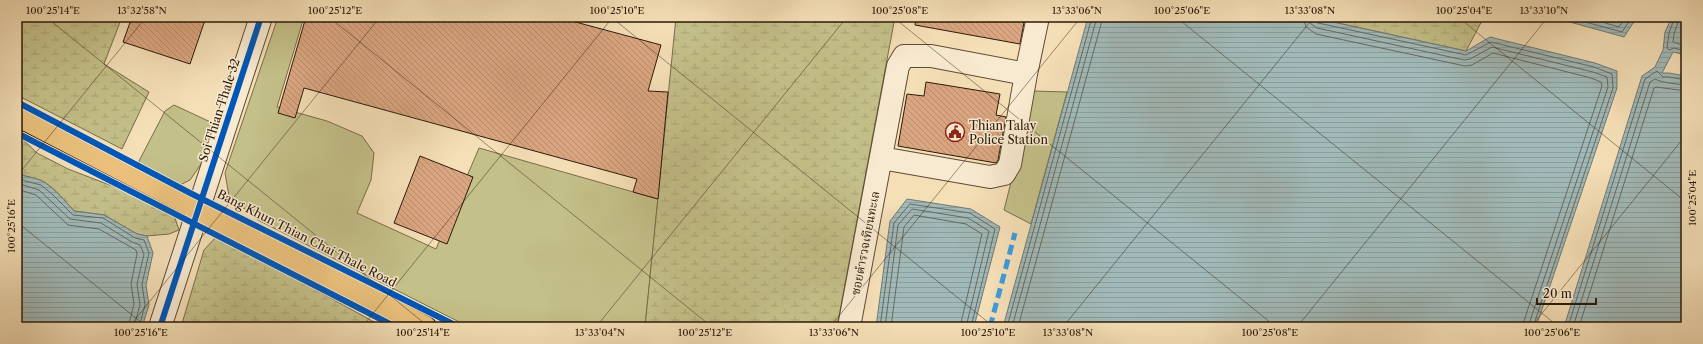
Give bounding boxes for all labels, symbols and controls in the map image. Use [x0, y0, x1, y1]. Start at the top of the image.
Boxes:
text: 100°25'14"E [26, 4, 80, 17]
text: 13°32'58"N [117, 4, 167, 17]
text: 100°25'12"E [308, 4, 362, 17]
text: 100°25'10"E [590, 4, 644, 17]
text: 100°25'08"E [872, 4, 928, 17]
text: 13°33'06"N [1052, 4, 1102, 17]
text: 100°25'06"E [1154, 4, 1210, 17]
text: 13°33'08"N [1285, 4, 1335, 17]
text: 100°25'04"E [1436, 4, 1492, 17]
text: 13°33'10"N [1520, 4, 1568, 17]
street label: Soi Thian Thale 32 [195, 56, 243, 164]
place label: Thian Talay Police Station [969, 118, 1048, 147]
public building icon: Thian Talay Police Station [944, 121, 966, 143]
text: 100°25'04"E [1686, 170, 1699, 226]
street label: Bang Khun Thian Chai Thale Road [215, 186, 400, 290]
street label: ซอยตำรวจเทียนทะเล [848, 190, 882, 296]
text: 100°25'16"E [5, 199, 18, 253]
scale bar [1537, 280, 1596, 306]
text: 20 m [1543, 286, 1572, 301]
text: 100°25'16"E [114, 326, 168, 339]
text: 100°25'14"E [396, 326, 450, 339]
text: 13°33'04"N [575, 326, 625, 339]
text: 100°25'12"E [678, 326, 732, 339]
text: 13°33'06"N [809, 326, 859, 339]
text: 100°25'10"E [961, 326, 1015, 339]
text: 13°33'08"N [1043, 326, 1093, 339]
text: 100°25'08"E [1242, 326, 1298, 339]
text: 100°25'06"E [1524, 326, 1580, 339]

